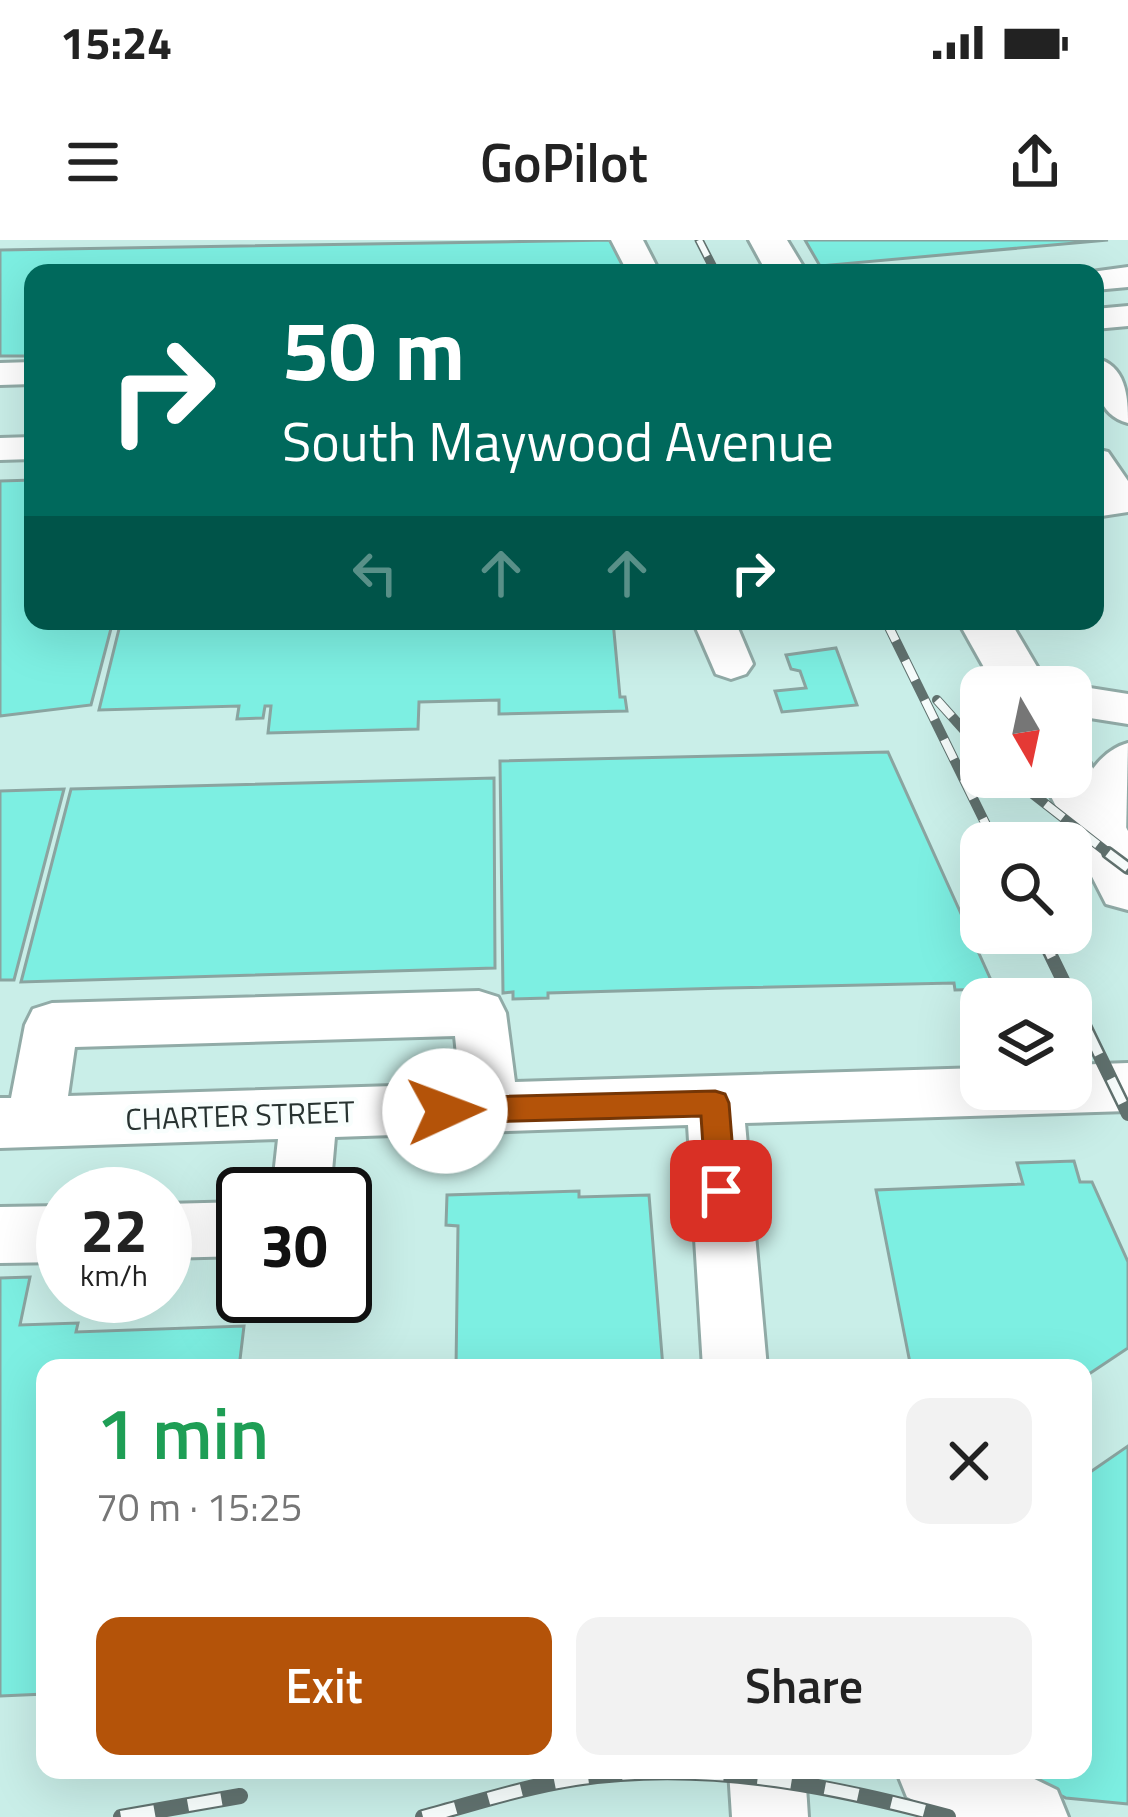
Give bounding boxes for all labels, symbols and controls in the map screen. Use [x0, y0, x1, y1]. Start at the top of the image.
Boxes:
text: 15:24 [60, 8, 172, 76]
text: GoPilot [480, 121, 648, 203]
icon: menu [60, 129, 126, 195]
icon: share [1002, 129, 1068, 195]
text: 50 m [282, 285, 465, 413]
icon: right [84, 312, 240, 468]
text: South Maywood Avenue [282, 400, 834, 482]
icon: left [342, 540, 408, 606]
icon: ahead [468, 540, 534, 606]
icon: ahead [594, 540, 660, 606]
icon: right [720, 540, 786, 606]
north arrow [960, 666, 1092, 798]
map controls [960, 666, 1092, 1110]
button: search [960, 822, 1092, 954]
button: layers [960, 978, 1092, 1110]
position arrow [382, 1048, 508, 1174]
street label: CHARTER STREET [124, 1088, 356, 1142]
pin [670, 1140, 772, 1242]
icon: arrive [688, 1158, 754, 1224]
speed limit sign: 30 [216, 1167, 372, 1323]
text: 22 [80, 1184, 148, 1275]
text: km/h [80, 1252, 148, 1298]
text: 1 min [96, 1377, 269, 1487]
button: close [906, 1398, 1032, 1524]
text: 70 m · 15:25 [96, 1477, 302, 1536]
button: Exit [96, 1617, 552, 1755]
button: Share [576, 1617, 1032, 1755]

